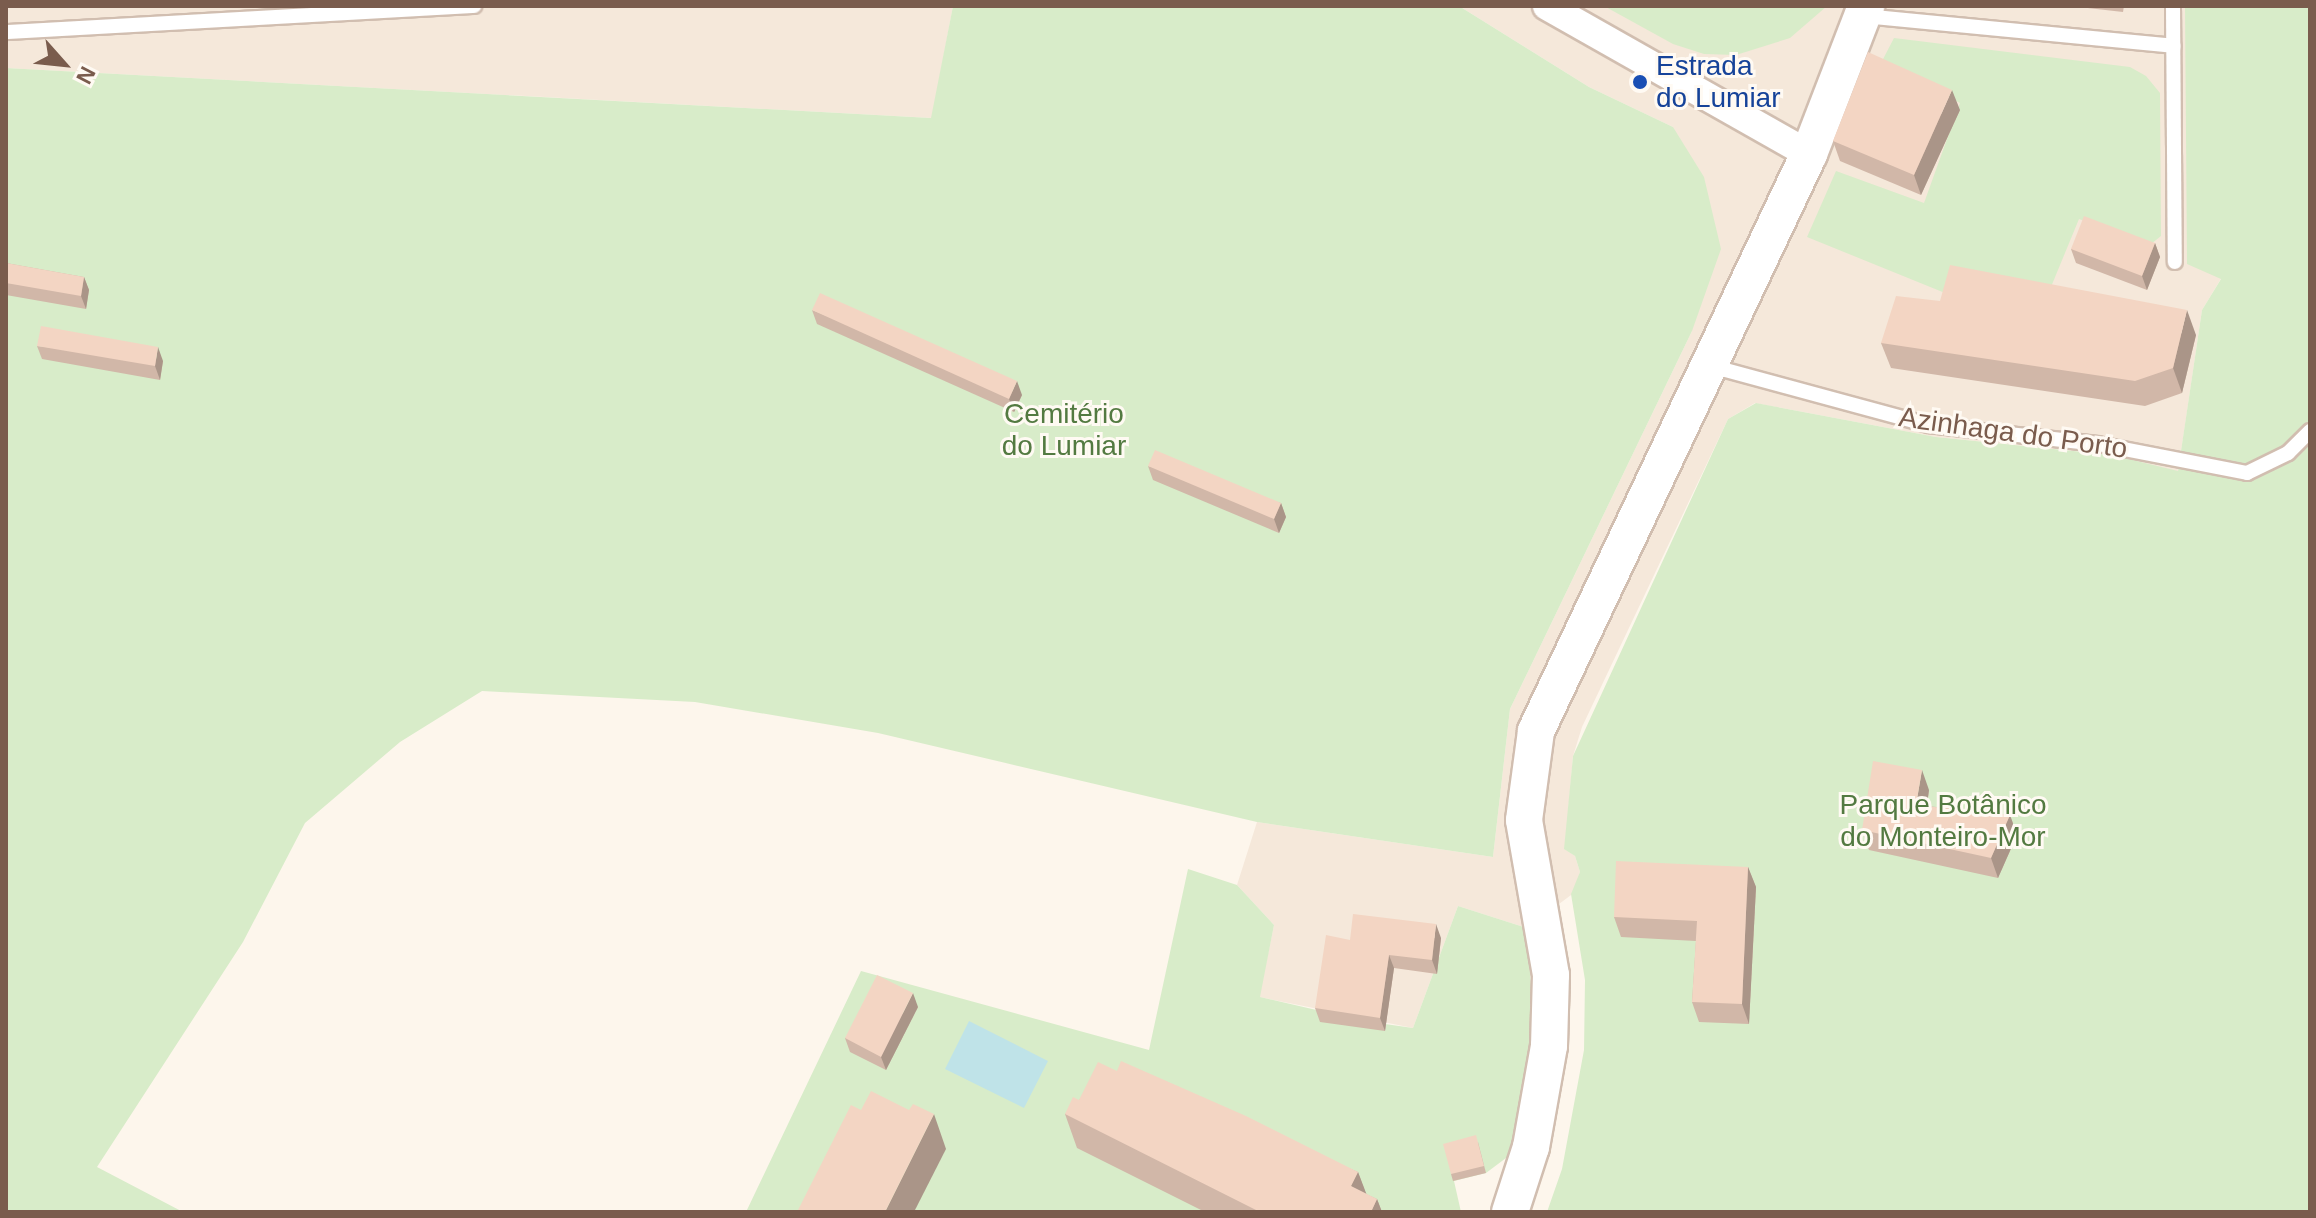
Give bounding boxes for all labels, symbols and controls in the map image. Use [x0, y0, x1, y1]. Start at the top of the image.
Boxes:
north arrow [24, 24, 104, 104]
place label: Estrada do Lumiar [1656, 49, 1781, 115]
text: N [71, 62, 101, 88]
marker: Estrada do Lumiar [1631, 73, 1649, 91]
park label: Cemitério do Lumiar [1002, 397, 1126, 463]
street label: Azinhaga do Porto [1897, 400, 2129, 466]
park label: Parque Botânico do Monteiro-Mor [1839, 788, 2047, 854]

